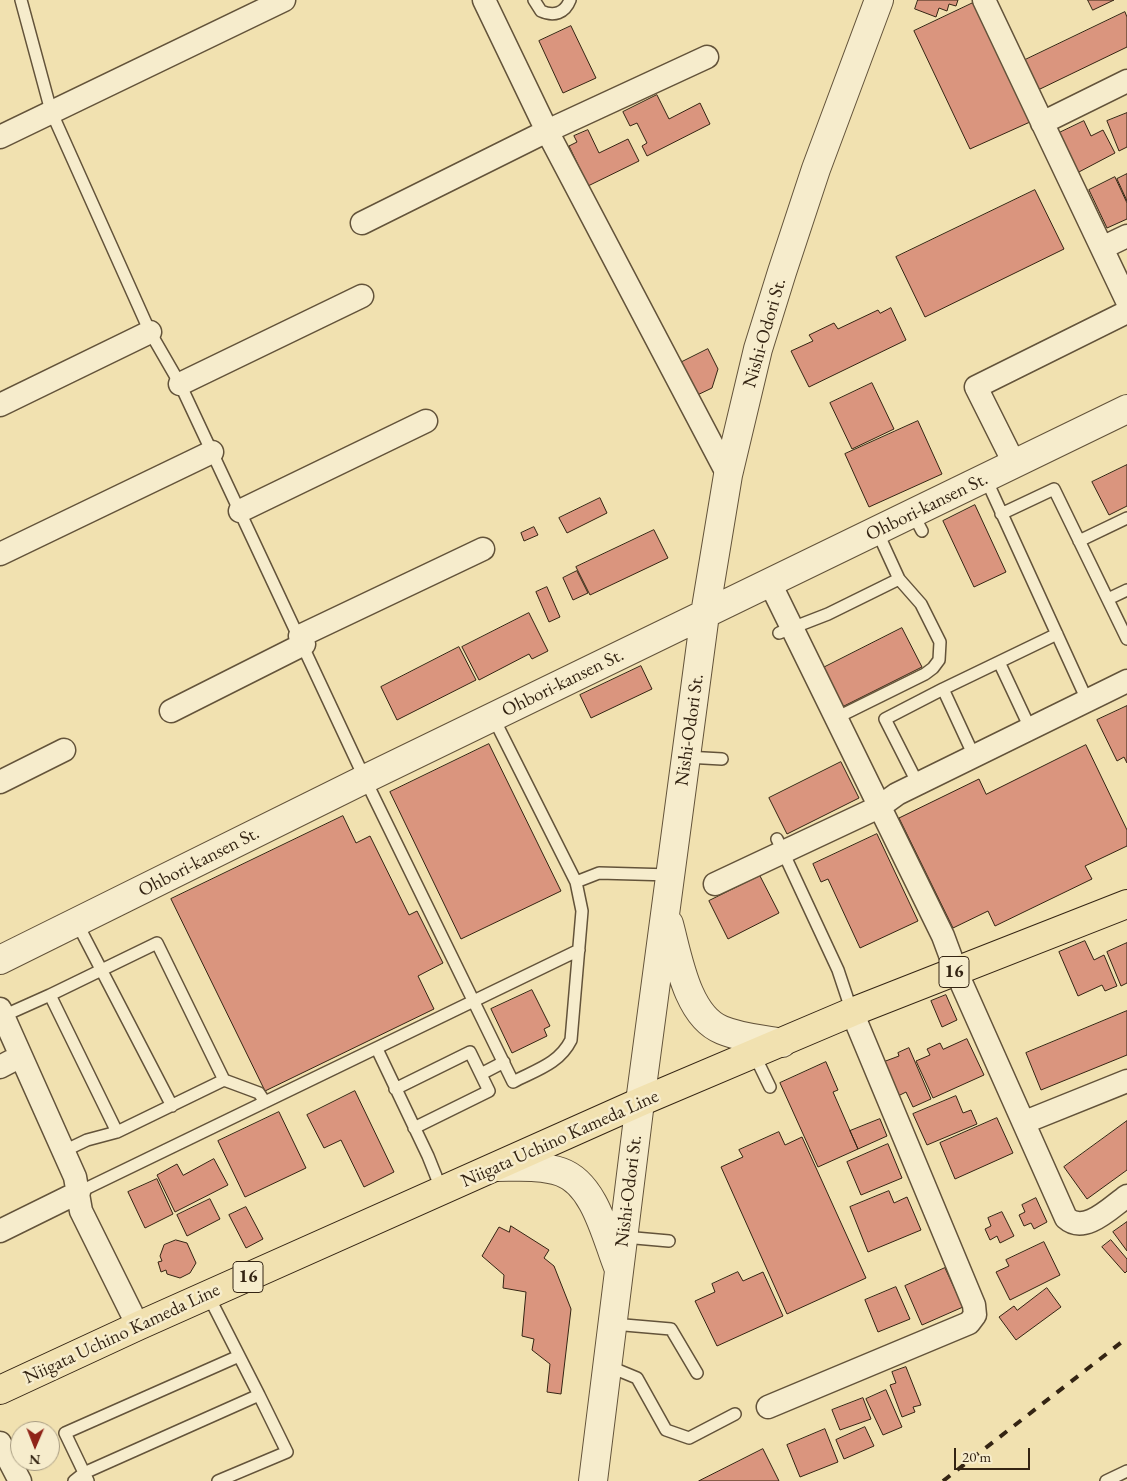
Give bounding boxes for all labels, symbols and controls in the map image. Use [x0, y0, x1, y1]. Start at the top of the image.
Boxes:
street label: Nishi-Odori St. [738, 276, 792, 390]
street label: Ohbori-kansen St. [862, 468, 992, 546]
street label: Ohbori-kansen St. [498, 644, 628, 722]
street label: Nishi-Odori St. [671, 672, 709, 788]
street label: Ohbori-kansen St. [135, 822, 263, 902]
road number: 16 [939, 956, 969, 988]
street label: Niigata Uchino Kameda Line [458, 1085, 662, 1193]
street label: Nishi-Odori St. [611, 1134, 647, 1248]
road number: 16 [233, 1262, 263, 1292]
street label: Niigata Uchino Kameda Line [20, 1279, 224, 1389]
north arrow [10, 1421, 60, 1471]
scale bar [957, 1438, 1033, 1470]
text: 20 m [962, 1447, 991, 1466]
text: N [29, 1451, 41, 1469]

